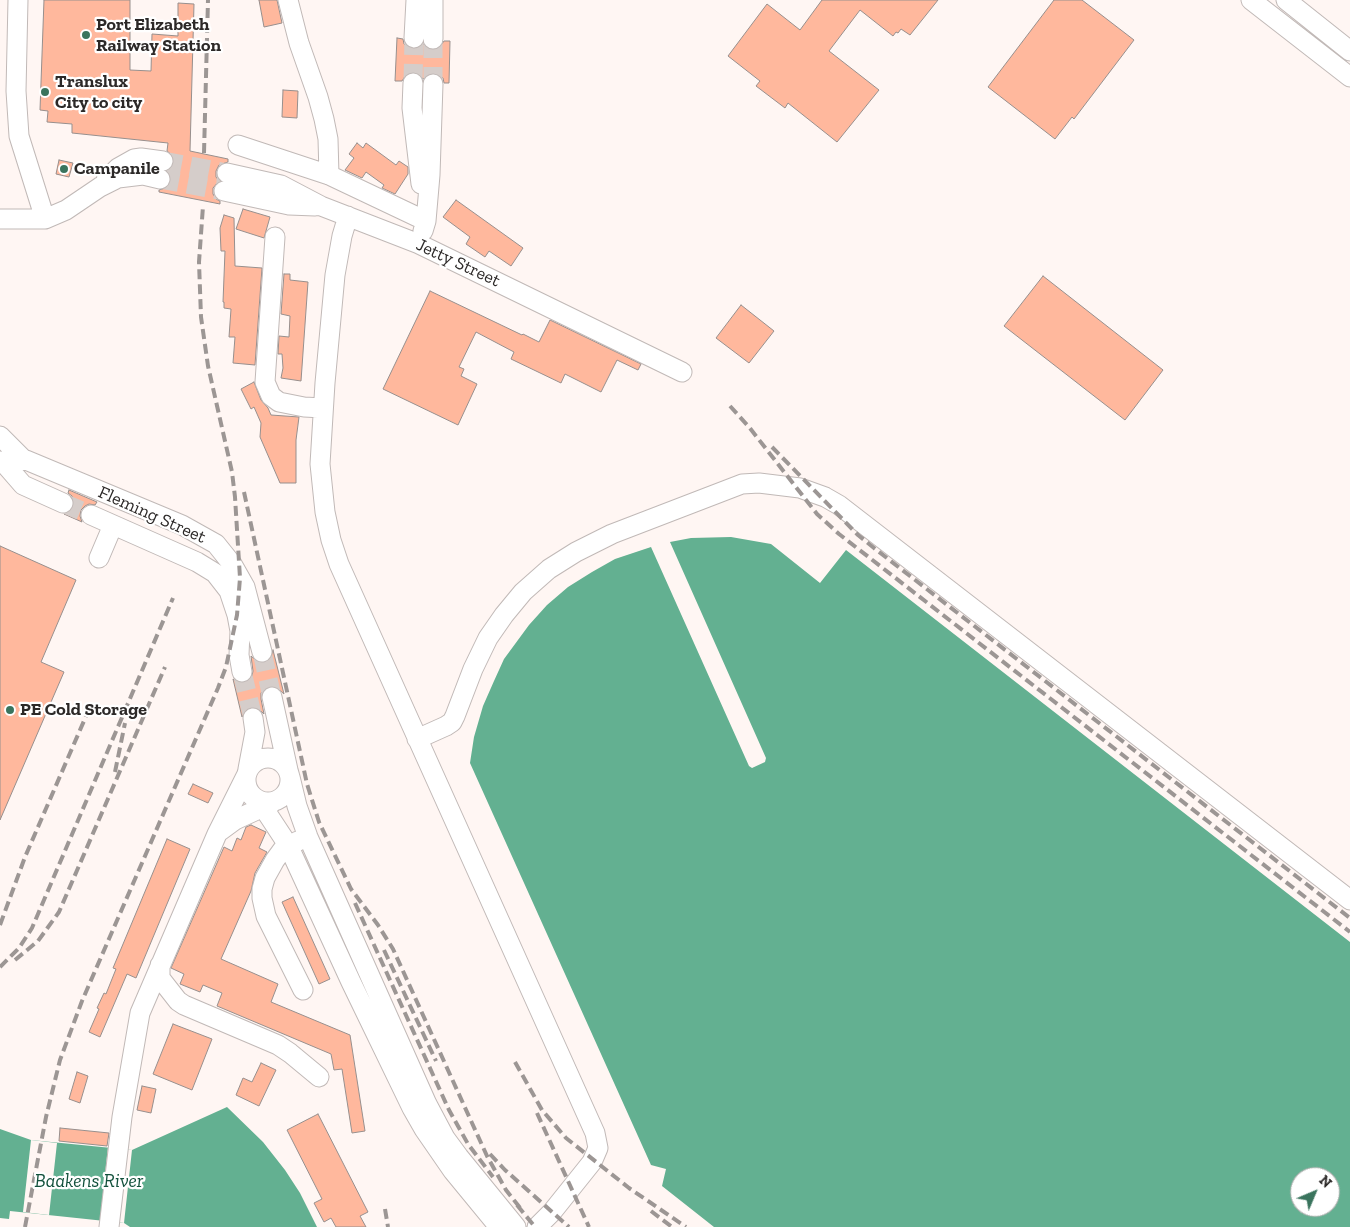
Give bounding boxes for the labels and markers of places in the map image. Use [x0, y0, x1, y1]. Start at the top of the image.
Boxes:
place label: Port Elizabeth Railway Station [96, 14, 221, 56]
marker: Port Elizabeth Railway Station [80, 29, 92, 41]
place label: Translux City to city [55, 71, 142, 114]
marker: Translux City to city [39, 86, 51, 98]
place label: Campanile [74, 158, 160, 180]
marker: Campanile [58, 163, 70, 175]
place label: PE Cold Storage [20, 699, 147, 721]
marker: PE Cold Storage [4, 704, 16, 716]

